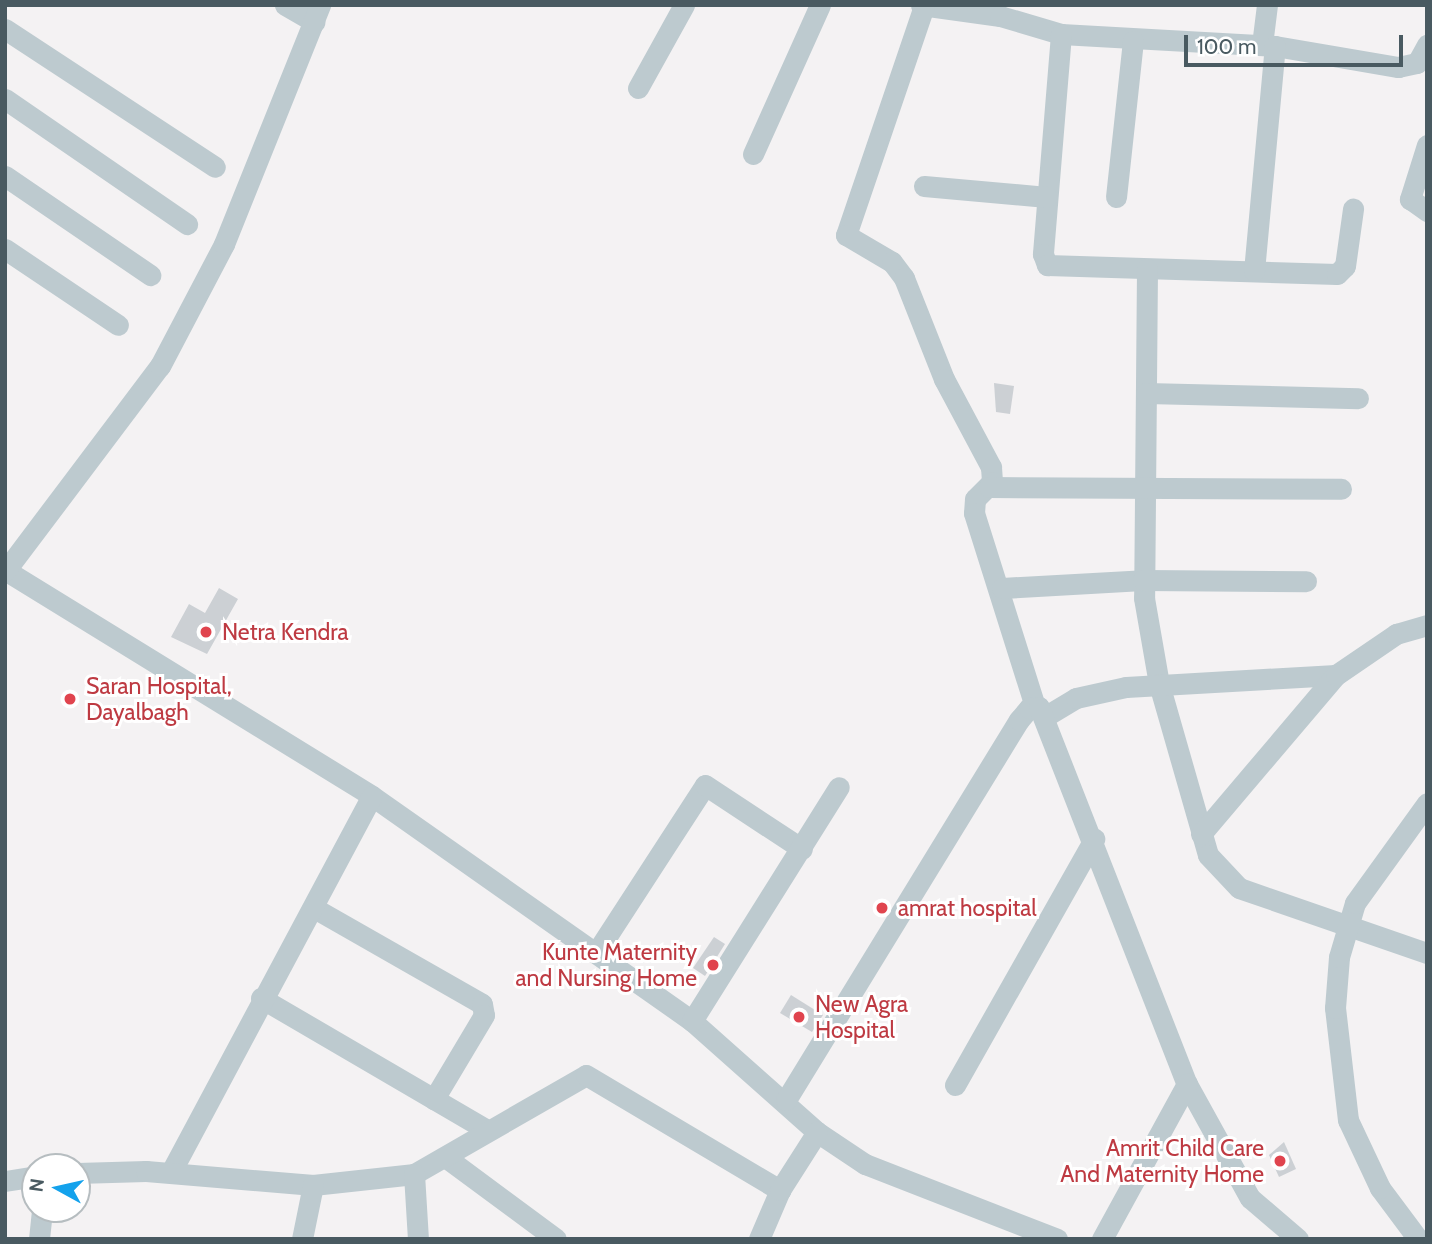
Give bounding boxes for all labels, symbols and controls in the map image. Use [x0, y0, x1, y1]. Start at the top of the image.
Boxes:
scale bar [1187, 21, 1406, 65]
text: 100 m [1197, 34, 1256, 59]
place label: Netra Kendra [222, 618, 348, 646]
marker: Netra Kendra [196, 622, 216, 642]
place label: Saran Hospital, Dayalbagh [86, 672, 232, 726]
marker: Saran Hospital, Dayalbagh [60, 689, 80, 709]
place label: amrat hospital [898, 894, 1037, 922]
marker: amrat hospital [872, 898, 892, 918]
place label: Kunte Maternity and Nursing Home [516, 938, 697, 992]
marker: Kunte Maternity and Nursing Home [703, 955, 723, 975]
place label: New Agra Hospital [815, 990, 908, 1044]
marker: New Agra Hospital [789, 1007, 809, 1027]
place label: Amrit Child Care And Maternity Home [1060, 1134, 1264, 1188]
marker: Amrit Child Care And Maternity Home [1270, 1151, 1290, 1171]
north arrow [21, 1153, 91, 1223]
text: N [24, 1177, 49, 1194]

